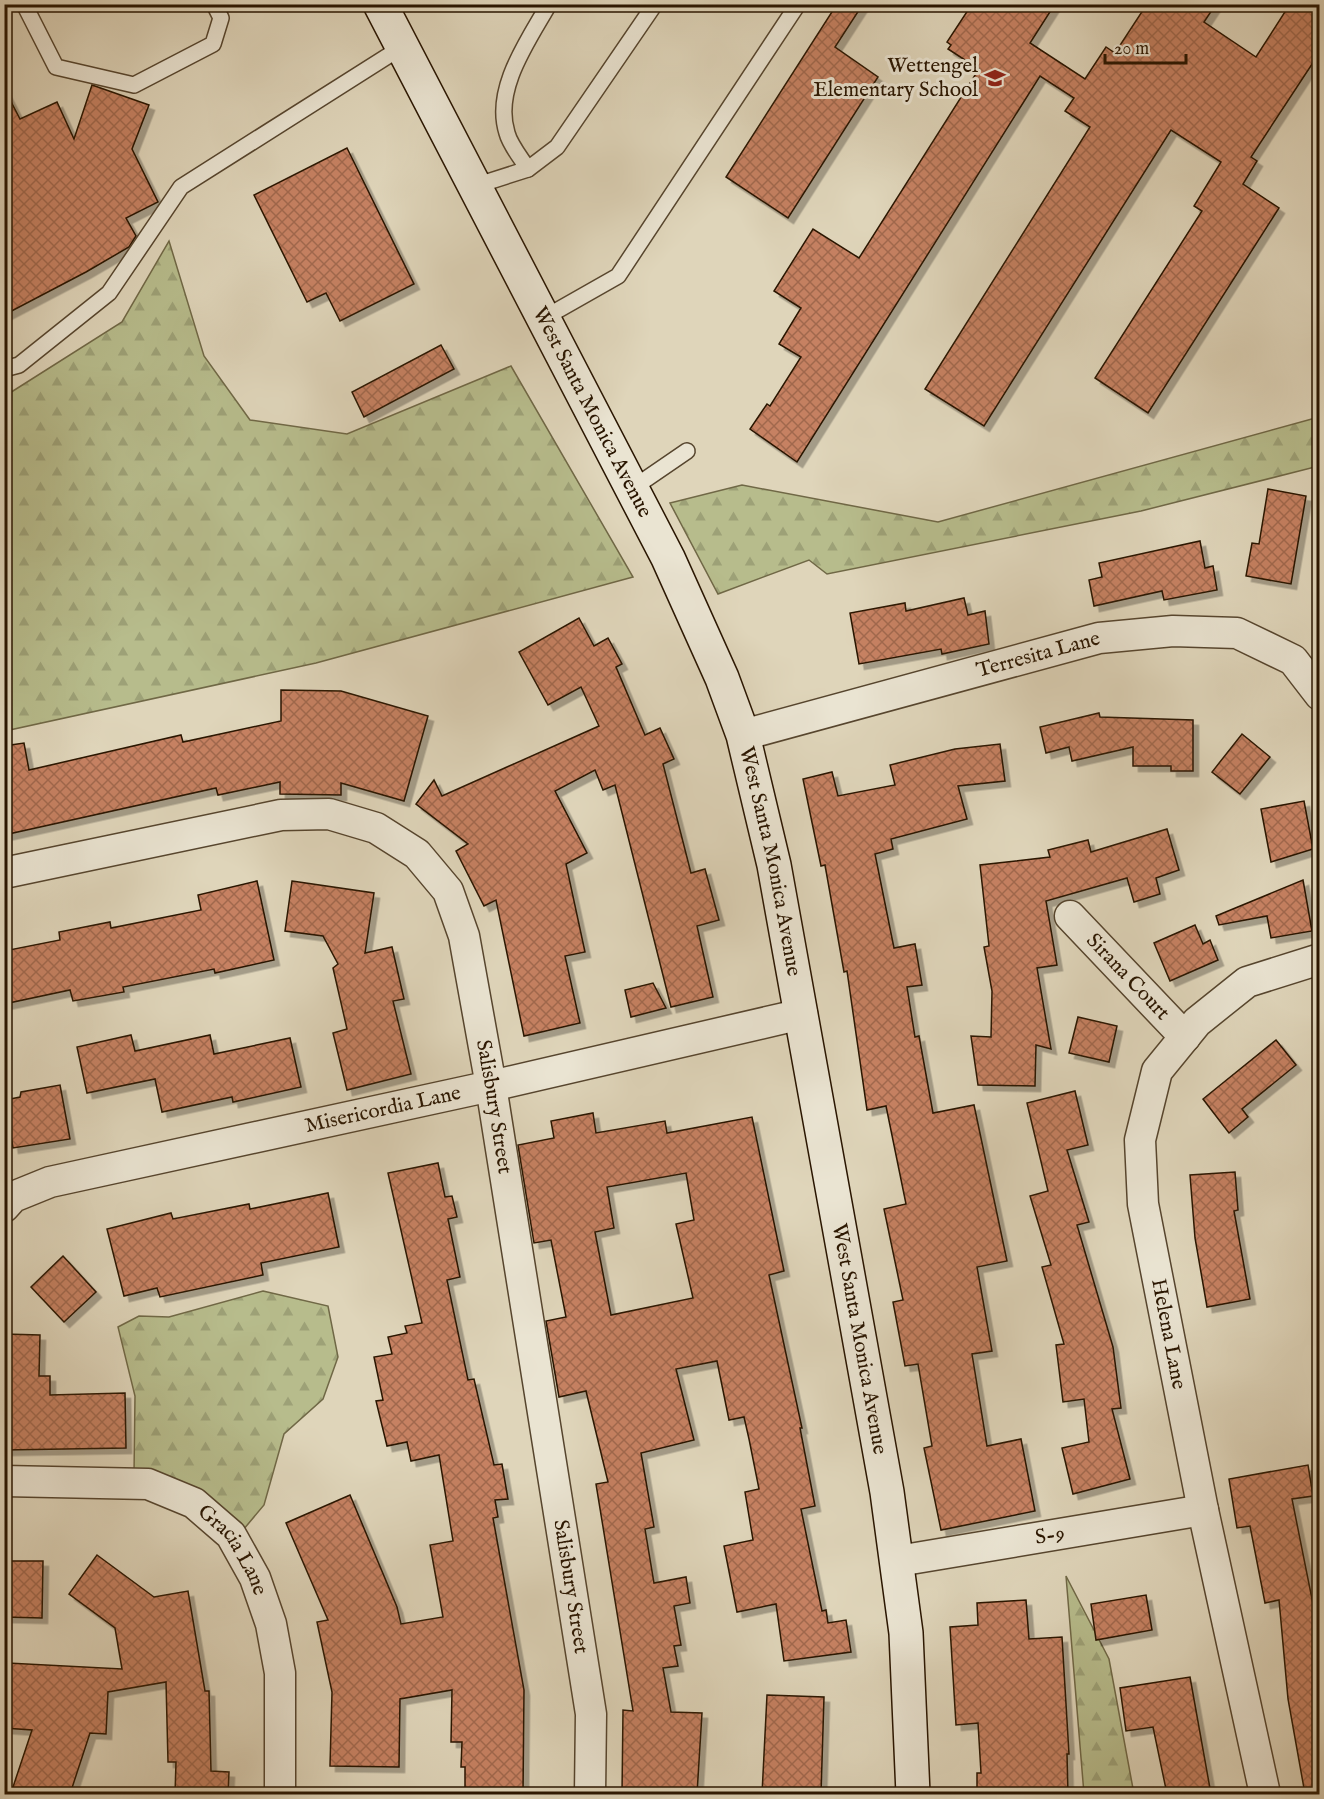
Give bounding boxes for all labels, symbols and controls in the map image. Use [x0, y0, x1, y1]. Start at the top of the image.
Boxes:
scale bar [1105, 27, 1186, 65]
text: 20 m [1114, 38, 1149, 61]
place label: Wettengel Elementary School [813, 53, 978, 104]
school or university icon: Wettengel Elementary School [983, 66, 1007, 90]
street label: West Santa Monica Avenue [526, 302, 658, 523]
street label: Terresita Lane [973, 625, 1103, 684]
street label: West Santa Monica Avenue [733, 744, 807, 979]
street label: Sirana Court [1080, 928, 1176, 1026]
street label: Salisbury Street [469, 1038, 518, 1176]
street label: Misericordia Lane [302, 1079, 464, 1140]
street label: West Santa Monica Avenue [825, 1221, 894, 1457]
street label: Helena Lane [1144, 1276, 1192, 1392]
street label: Gracia Lane [192, 1499, 274, 1599]
street label: Salisbury Street [547, 1518, 595, 1656]
street label: S-9 [1033, 1520, 1067, 1551]

